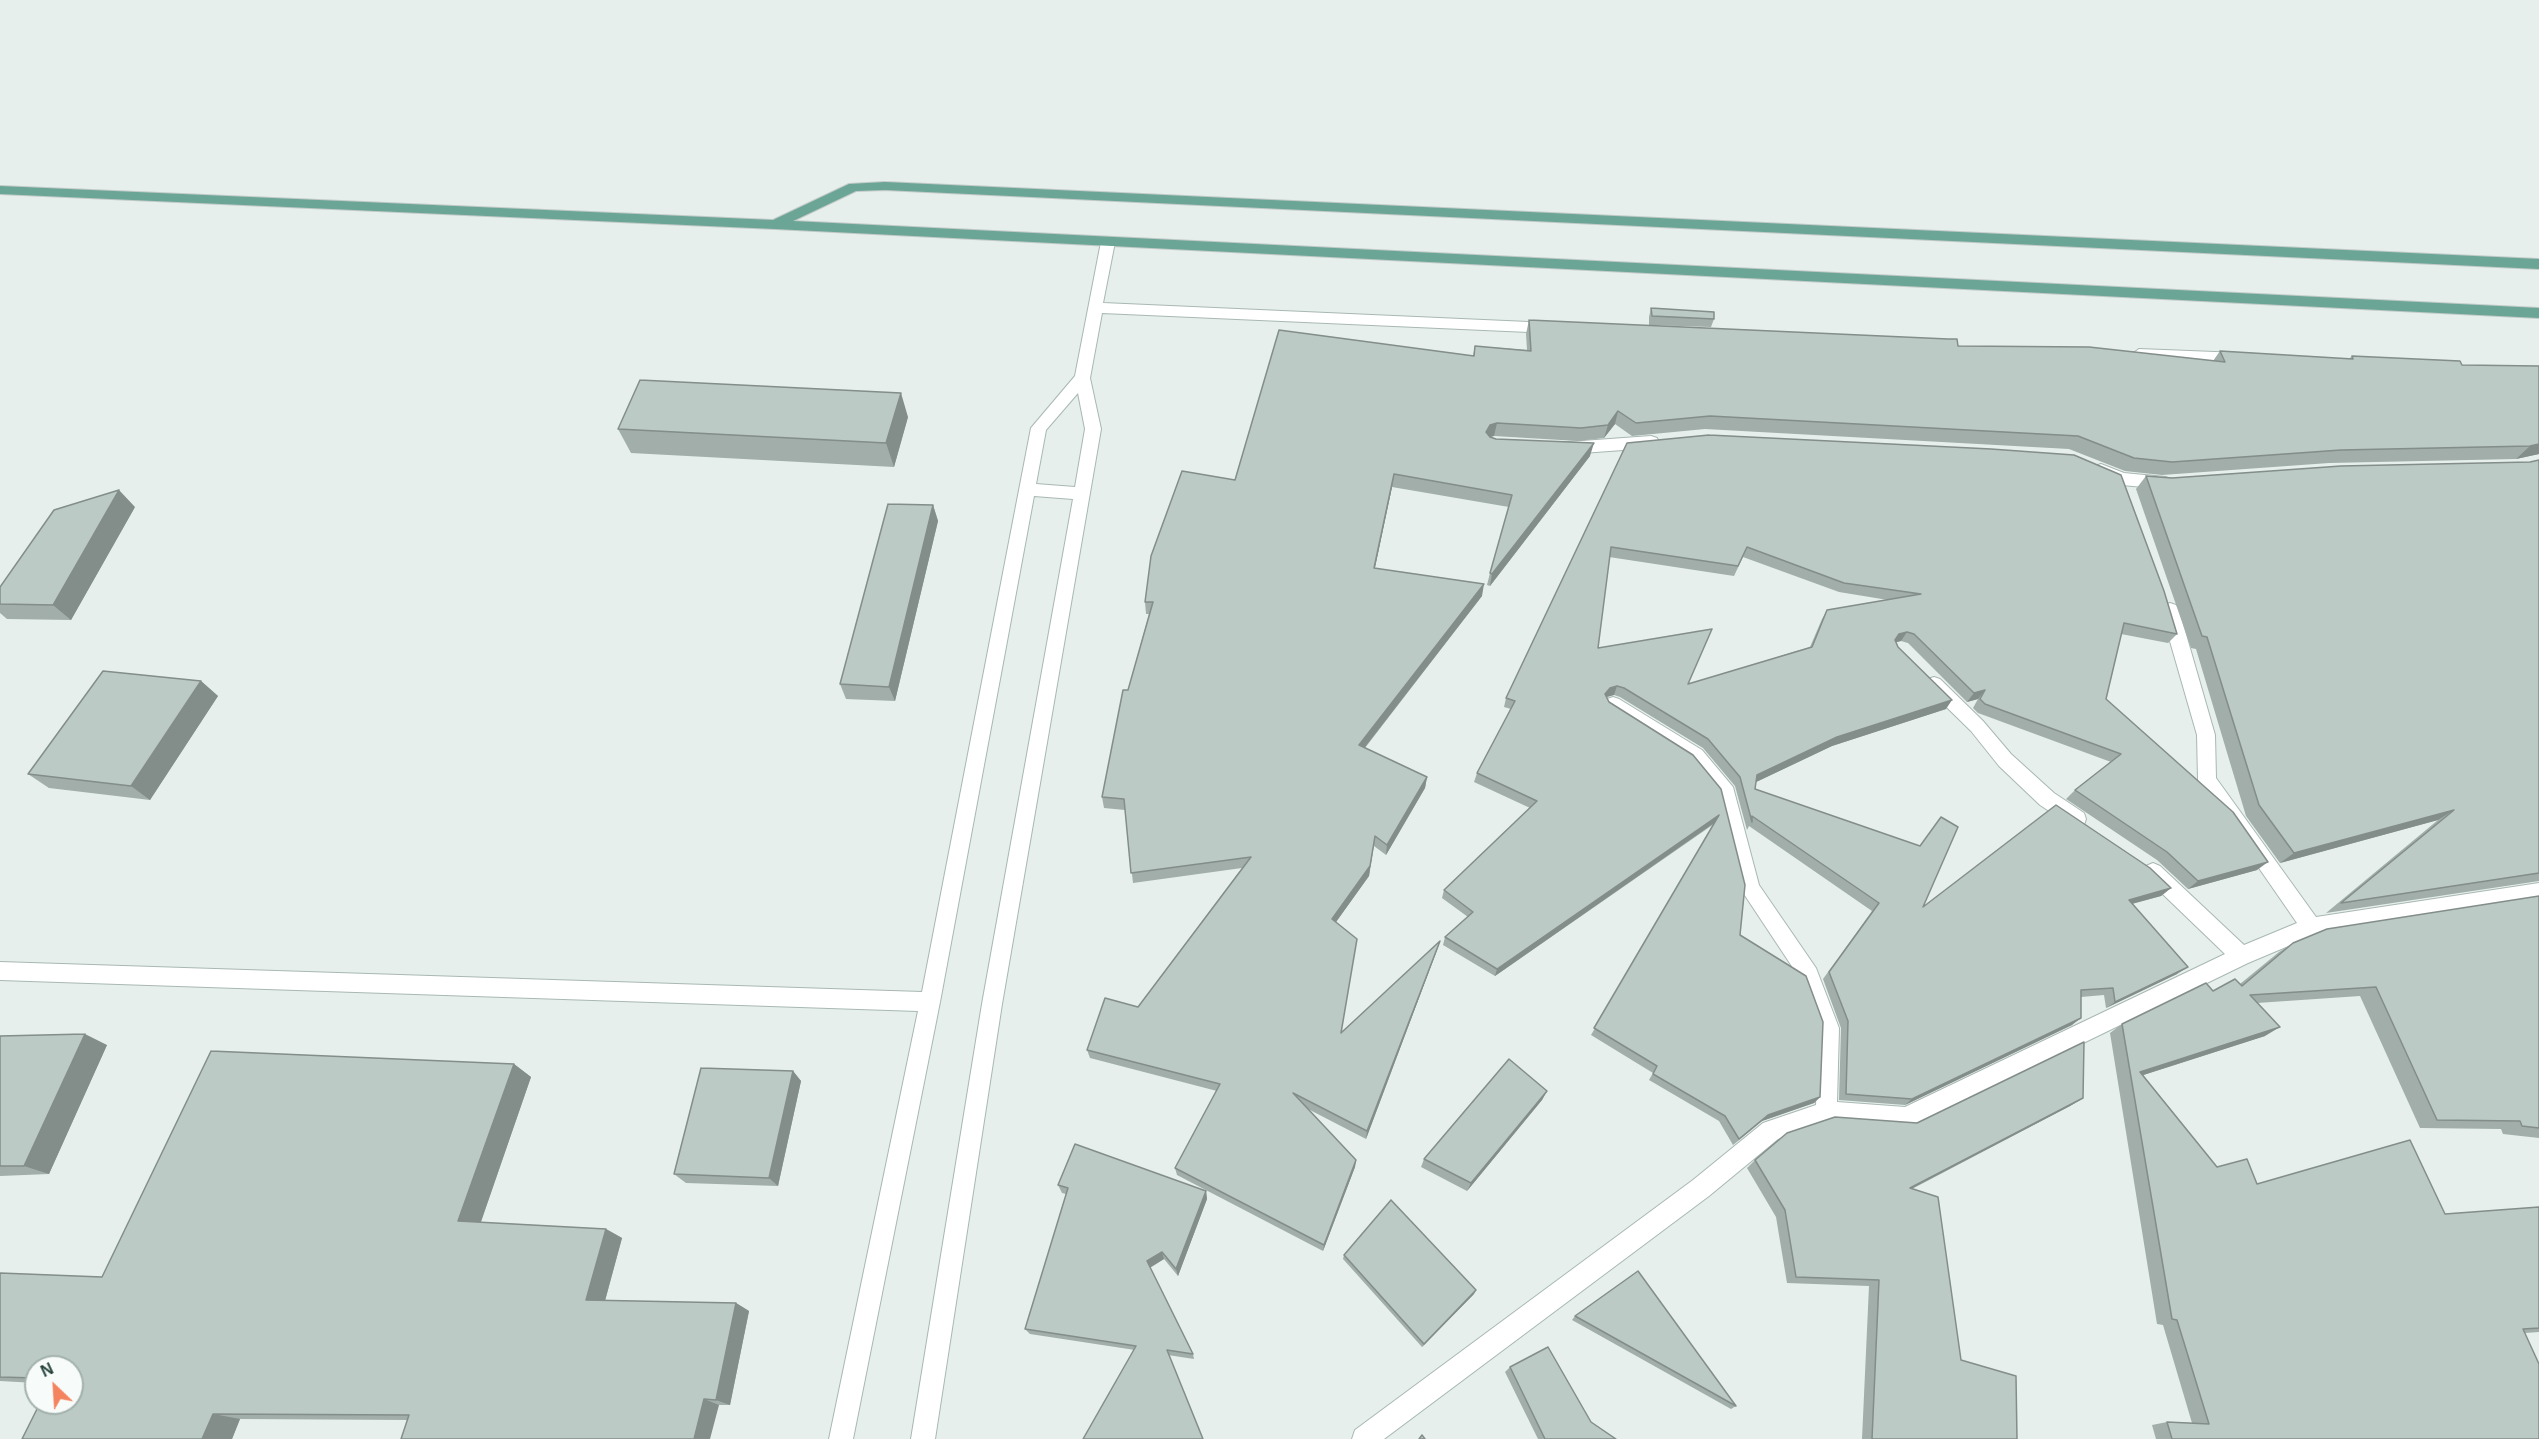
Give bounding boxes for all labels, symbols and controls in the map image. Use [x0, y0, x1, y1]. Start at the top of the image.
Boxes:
north arrow [24, 1355, 84, 1415]
text: N [38, 1360, 56, 1380]

